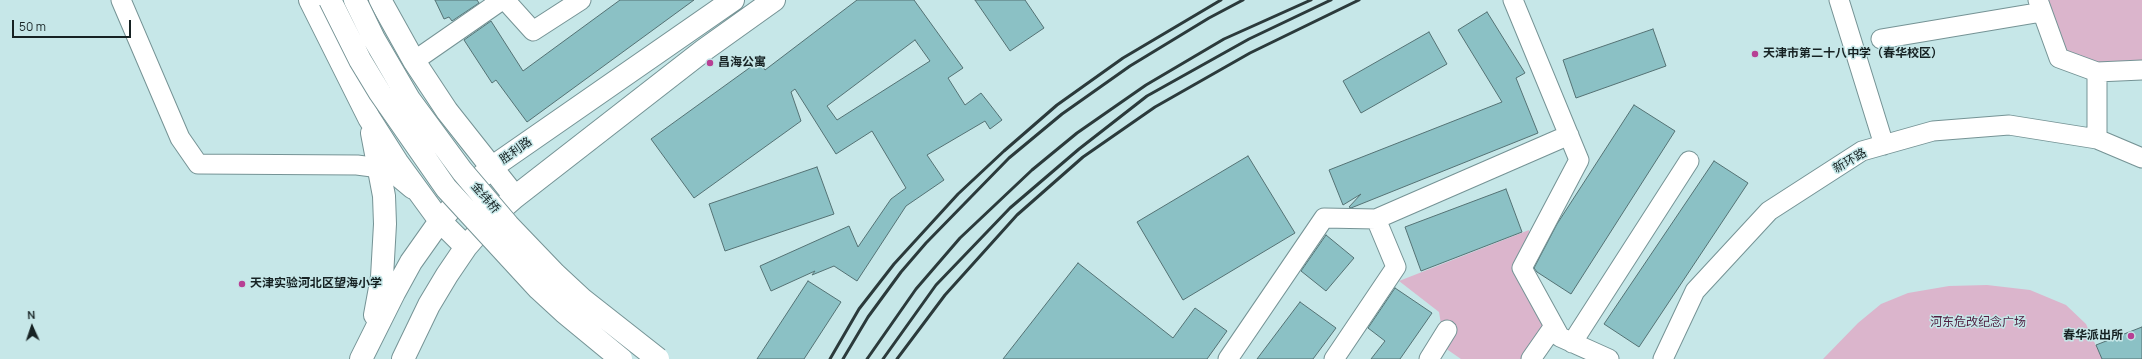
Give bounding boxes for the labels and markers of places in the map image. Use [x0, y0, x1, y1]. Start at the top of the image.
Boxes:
place label: 天津市第二十八中学（春华校区） [1763, 47, 1943, 61]
marker: 天津市第二十八中学（春华校区） [1750, 49, 1760, 59]
place label: 昌海公寓 [718, 56, 766, 70]
marker: 昌海公寓 [705, 58, 715, 68]
place label: 天津实验河北区望海小学 [250, 277, 382, 291]
marker: 天津实验河北区望海小学 [237, 279, 247, 289]
place label: 春华派出所 [2063, 329, 2123, 343]
marker: 春华派出所 [2126, 331, 2136, 341]

